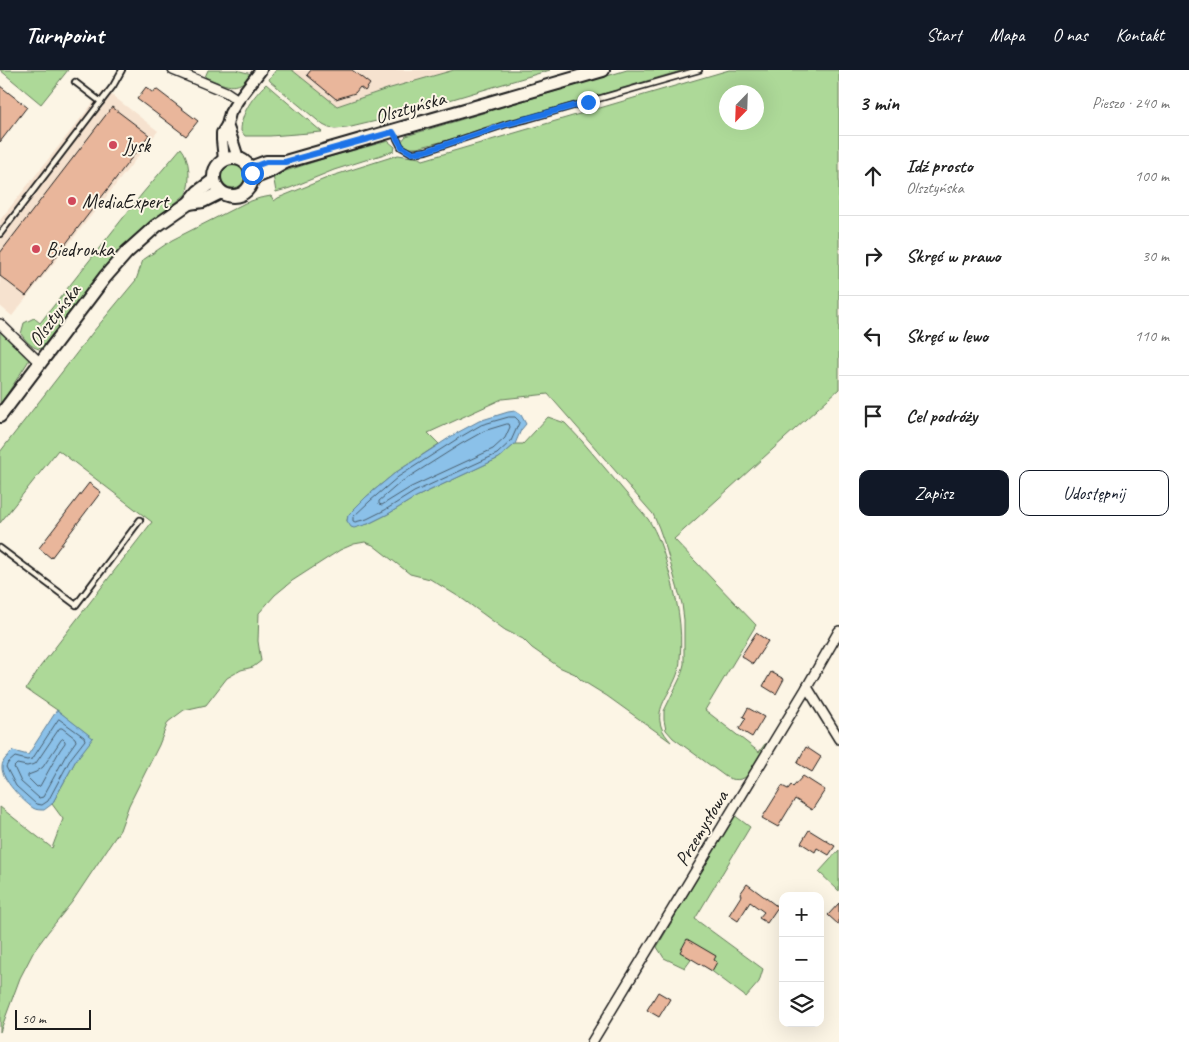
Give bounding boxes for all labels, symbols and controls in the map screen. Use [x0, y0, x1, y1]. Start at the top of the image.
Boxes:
text: Turnpoint [25, 20, 104, 50]
text: Start [926, 24, 962, 46]
text: Mapa [990, 24, 1024, 46]
text: O nas [1052, 24, 1088, 46]
text: Kontakt [1116, 24, 1164, 46]
street label: Olsztyńska [372, 85, 449, 129]
north arrow [719, 85, 764, 130]
text: 3 min [859, 90, 899, 116]
route end [577, 91, 600, 114]
text: Pieszo · 240 m [1092, 93, 1169, 113]
place label: Jysk [122, 133, 152, 158]
marker: Jysk [107, 139, 119, 151]
text: Idź prosto [906, 154, 973, 178]
route start [241, 162, 264, 185]
icon: ahead [859, 162, 887, 190]
text: 100 m [1135, 166, 1169, 186]
text: Olsztyńska [906, 178, 964, 198]
place label: MediaExpert [82, 189, 170, 214]
marker: MediaExpert [66, 195, 78, 207]
place label: Biedronka [46, 237, 115, 262]
icon: right [859, 242, 887, 270]
marker: Biedronka [30, 243, 42, 255]
text: Skręć w prawo [906, 244, 1001, 268]
text: 30 m [1142, 246, 1169, 266]
street label: Olsztyńska [23, 278, 87, 352]
icon: left [859, 322, 887, 350]
text: Skręć w lewo [906, 324, 988, 348]
text: 110 m [1135, 326, 1169, 346]
icon: arrive [859, 402, 887, 430]
text: Cel podróży [906, 404, 977, 428]
button: Zapisz [859, 470, 1009, 516]
button: Udostępnij [1019, 470, 1169, 516]
street label: Przemysłowa [669, 784, 735, 871]
map controls [779, 892, 824, 1027]
button: + [779, 892, 824, 937]
button: − [779, 937, 824, 982]
button: layers [779, 982, 824, 1027]
scale bar [15, 1007, 91, 1030]
text: 50 m [22, 1010, 46, 1027]

